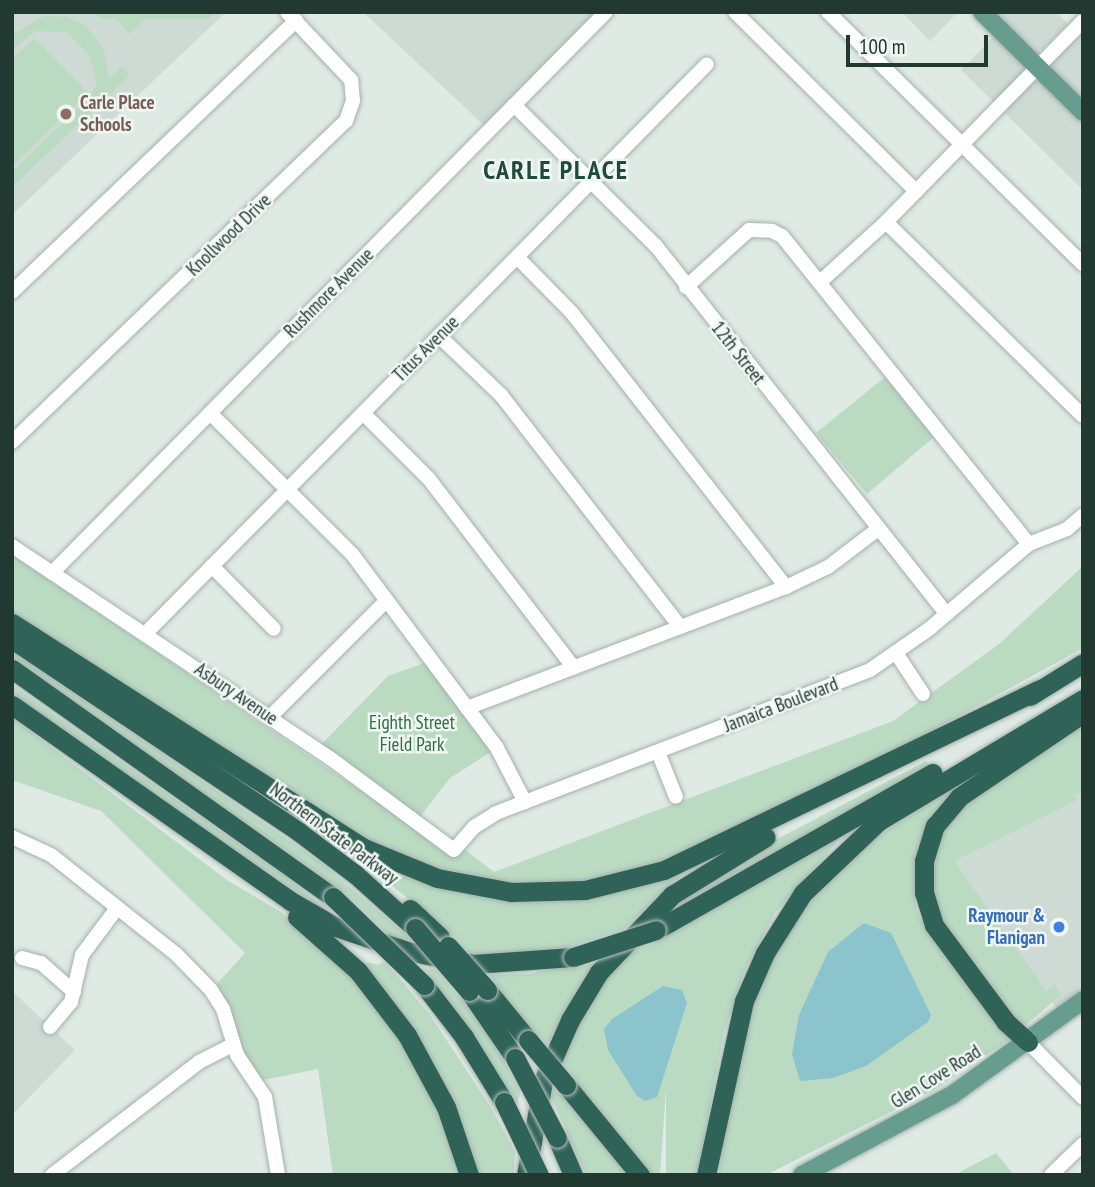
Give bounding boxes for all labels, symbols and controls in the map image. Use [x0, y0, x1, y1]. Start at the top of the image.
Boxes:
scale bar [850, 21, 992, 65]
text: 100 m [859, 33, 905, 60]
place label: Carle Place Schools [80, 92, 155, 136]
marker: Carle Place Schools [58, 106, 74, 122]
district label: CARLE PLACE [485, 154, 627, 186]
street label: Knollwood Drive [182, 189, 276, 281]
street label: Rushmore Avenue [279, 243, 379, 343]
street label: Titus Avenue [388, 311, 464, 387]
street label: 12th Street [706, 317, 770, 389]
street label: Asbury Avenue [190, 658, 282, 730]
street label: Jamaica Boulevard [721, 673, 841, 737]
park label: Eighth Street Field Park [369, 712, 455, 756]
street label: Northern State Parkway [265, 778, 403, 890]
place label: Raymour & Flanigan [968, 905, 1045, 949]
marker: Raymour & Flanigan [1051, 919, 1067, 935]
street label: Glen Cove Road [887, 1040, 985, 1114]

